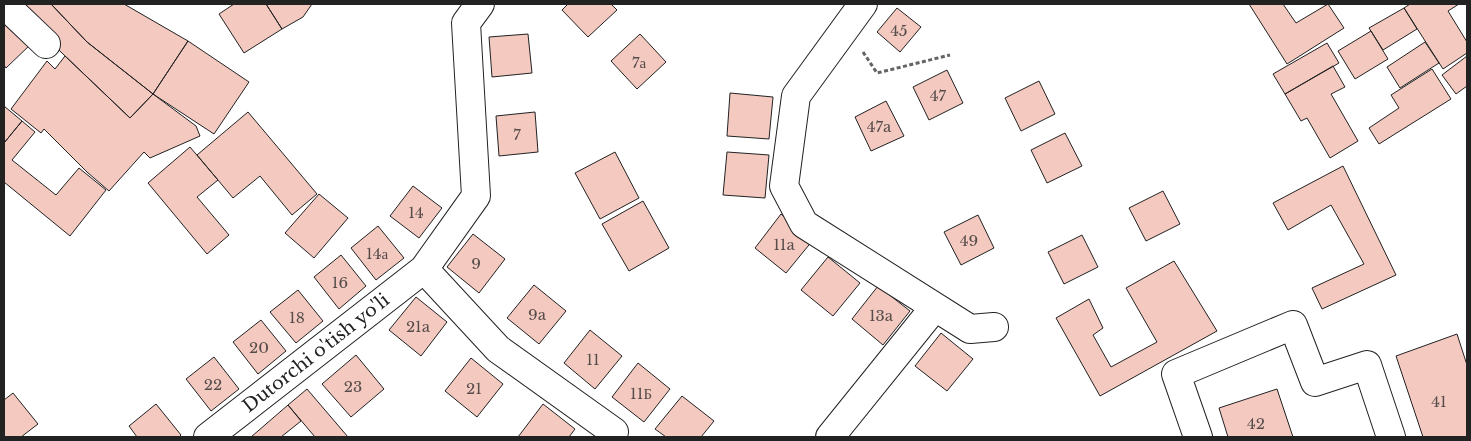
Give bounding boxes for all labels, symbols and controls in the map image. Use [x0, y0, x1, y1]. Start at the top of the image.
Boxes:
house number: 45 [890, 21, 908, 40]
house number: 7а [632, 53, 646, 72]
house number: 47 [930, 86, 947, 105]
house number: 47a [867, 117, 892, 136]
house number: 7 [513, 125, 521, 144]
house number: 14 [408, 203, 424, 222]
house number: 49 [960, 231, 978, 250]
house number: 11a [773, 235, 796, 254]
house number: 14а [366, 244, 388, 263]
house number: 9 [471, 254, 481, 273]
house number: 16 [332, 273, 348, 292]
street label: Dutorchi o'tish yo'li [238, 289, 394, 417]
house number: 9a [528, 305, 547, 324]
house number: 13a [869, 306, 894, 325]
house number: 18 [289, 308, 305, 327]
house number: 21a [406, 317, 431, 336]
house number: 20 [249, 338, 269, 357]
house number: 11 [586, 350, 600, 369]
house number: 22 [204, 375, 222, 394]
house number: 23 [344, 377, 362, 396]
house number: 21 [466, 379, 482, 398]
house number: 11Б [630, 384, 652, 403]
house number: 41 [1431, 392, 1447, 411]
house number: 42 [1247, 414, 1265, 433]

